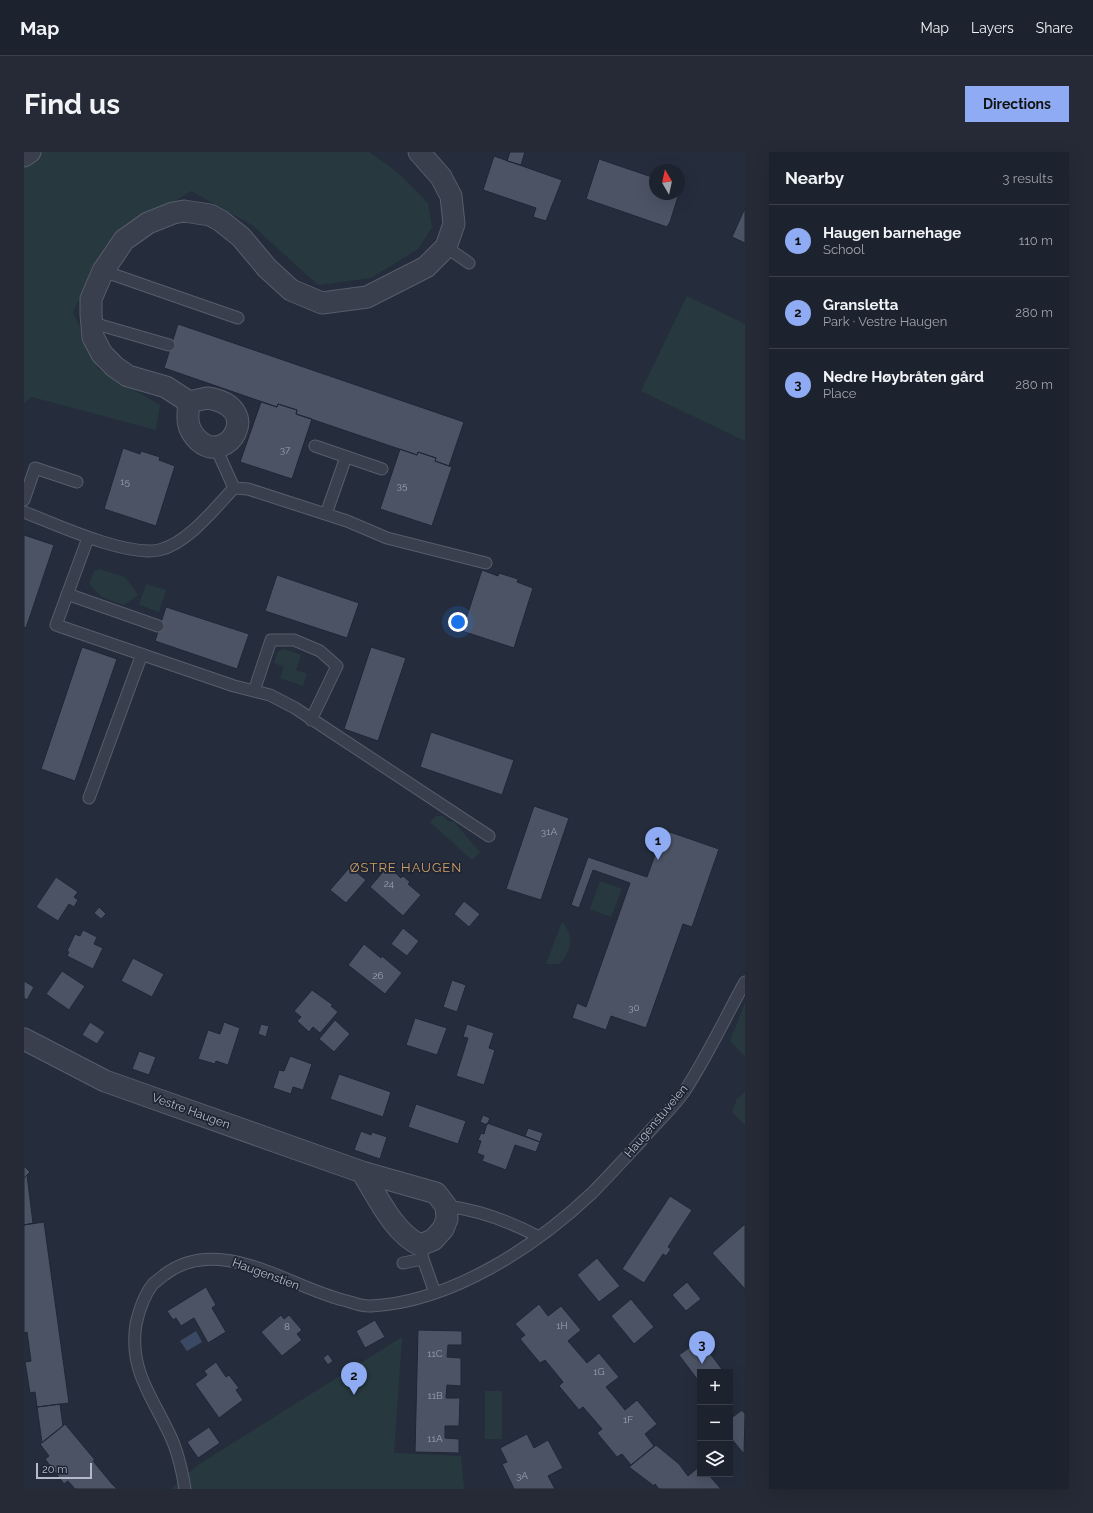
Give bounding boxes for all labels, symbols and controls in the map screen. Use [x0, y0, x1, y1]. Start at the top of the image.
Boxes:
text: Map [20, 17, 59, 39]
text: Map [921, 20, 949, 36]
text: Layers [971, 20, 1014, 36]
text: Share [1036, 20, 1073, 36]
button: Directions [965, 86, 1069, 122]
text: Find us [24, 88, 120, 121]
north arrow [649, 164, 685, 200]
text: Nearby [785, 168, 844, 188]
text: 3 results [1003, 171, 1053, 186]
text: Haugen barnehage [823, 224, 961, 242]
text: 1 [795, 233, 801, 248]
text: 110 m [1019, 233, 1053, 248]
text: School [823, 242, 865, 257]
text: Gransletta [823, 296, 898, 314]
text: 2 [794, 305, 802, 320]
text: 280 m [1015, 305, 1053, 320]
text: Park · Vestre Haugen [823, 314, 947, 329]
text: Nedre Høybråten gård [823, 368, 984, 386]
text: 3 [794, 377, 802, 392]
text: 280 m [1015, 377, 1053, 392]
text: Place [823, 386, 856, 401]
house number: 37 [280, 444, 291, 455]
house number: 15 [120, 476, 130, 487]
house number: 35 [397, 480, 408, 491]
your location [448, 612, 468, 632]
house number: 31A [541, 826, 557, 837]
pin: 1 [645, 827, 671, 860]
district label: ØSTRE HAUGEN [350, 860, 462, 875]
house number: 24 [384, 878, 395, 889]
house number: 26 [372, 970, 384, 981]
house number: 30 [628, 1002, 640, 1013]
street label: Haugenstuveien [621, 1082, 691, 1160]
street label: Vestre Haugen [150, 1090, 232, 1132]
street label: Haugenstien [231, 1255, 301, 1293]
house number: 1H [556, 1320, 568, 1331]
house number: 8 [284, 1321, 290, 1332]
pin: 3 [689, 1331, 715, 1364]
house number: 11C [427, 1348, 443, 1359]
pin: 2 [341, 1362, 367, 1395]
house number: 1G [593, 1366, 605, 1377]
map controls [697, 1369, 733, 1477]
button: + [697, 1369, 733, 1405]
house number: 11B [427, 1390, 443, 1401]
button: − [697, 1405, 733, 1441]
house number: 1F [623, 1414, 633, 1425]
house number: 11A [427, 1433, 443, 1444]
button: layers [697, 1441, 733, 1477]
scale bar [36, 1461, 92, 1480]
text: 20 m [42, 1463, 67, 1476]
house number: 3A [516, 1470, 528, 1481]

